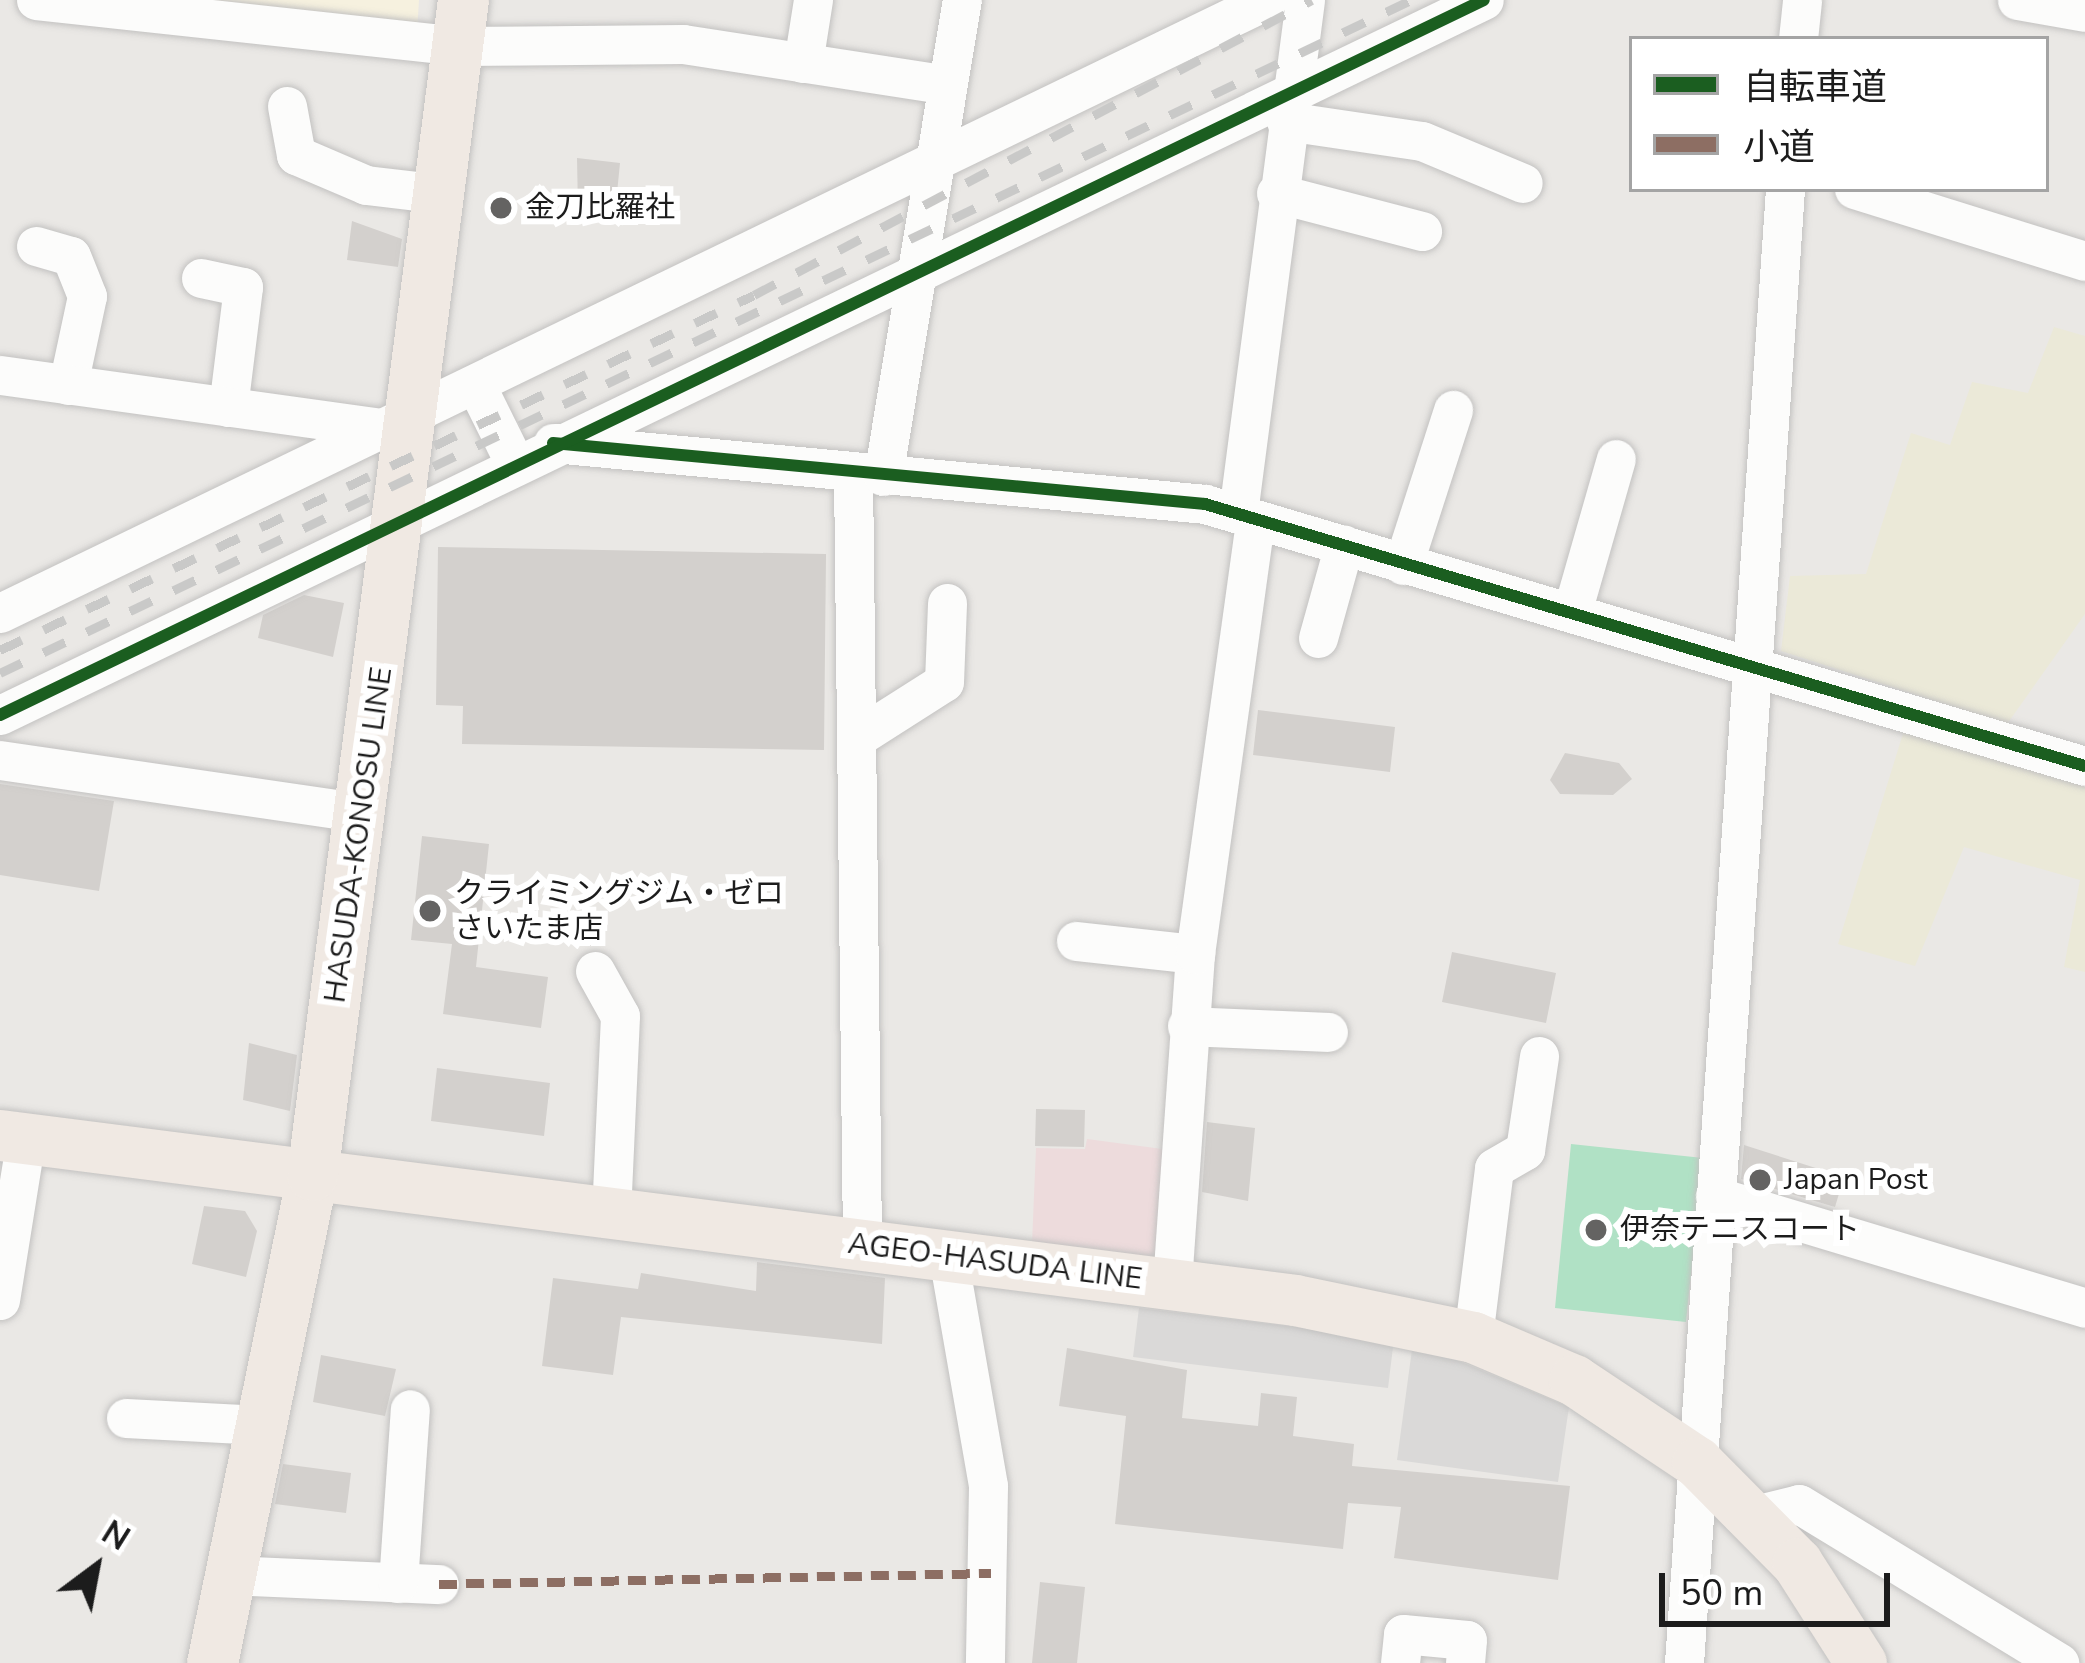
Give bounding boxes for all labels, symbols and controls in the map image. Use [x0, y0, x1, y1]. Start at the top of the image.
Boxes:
legend [1629, 36, 2049, 192]
text: 自転車道 [1743, 63, 1887, 112]
text: 小道 [1743, 123, 1815, 172]
place label: 金刀比羅社 [525, 190, 675, 226]
marker: 金刀比羅社 [488, 195, 514, 221]
street label: HASUDA-KONOSU LINE [318, 665, 400, 1005]
place label: クライミングジム・ゼロ さいたま店 [454, 876, 784, 946]
marker: クライミングジム・ゼロ さいたま店 [417, 898, 443, 924]
place label: Japan Post [1784, 1162, 1928, 1198]
marker: Japan Post [1747, 1167, 1773, 1193]
place label: 伊奈テニスコート [1620, 1212, 1860, 1248]
marker: 伊奈テニスコート [1583, 1217, 1609, 1243]
street label: AGEO-HASUDA LINE [846, 1226, 1144, 1298]
north arrow [36, 1507, 156, 1627]
text: N [93, 1510, 138, 1562]
scale bar [1665, 1549, 1896, 1623]
text: 50 m [1680, 1569, 1763, 1618]

